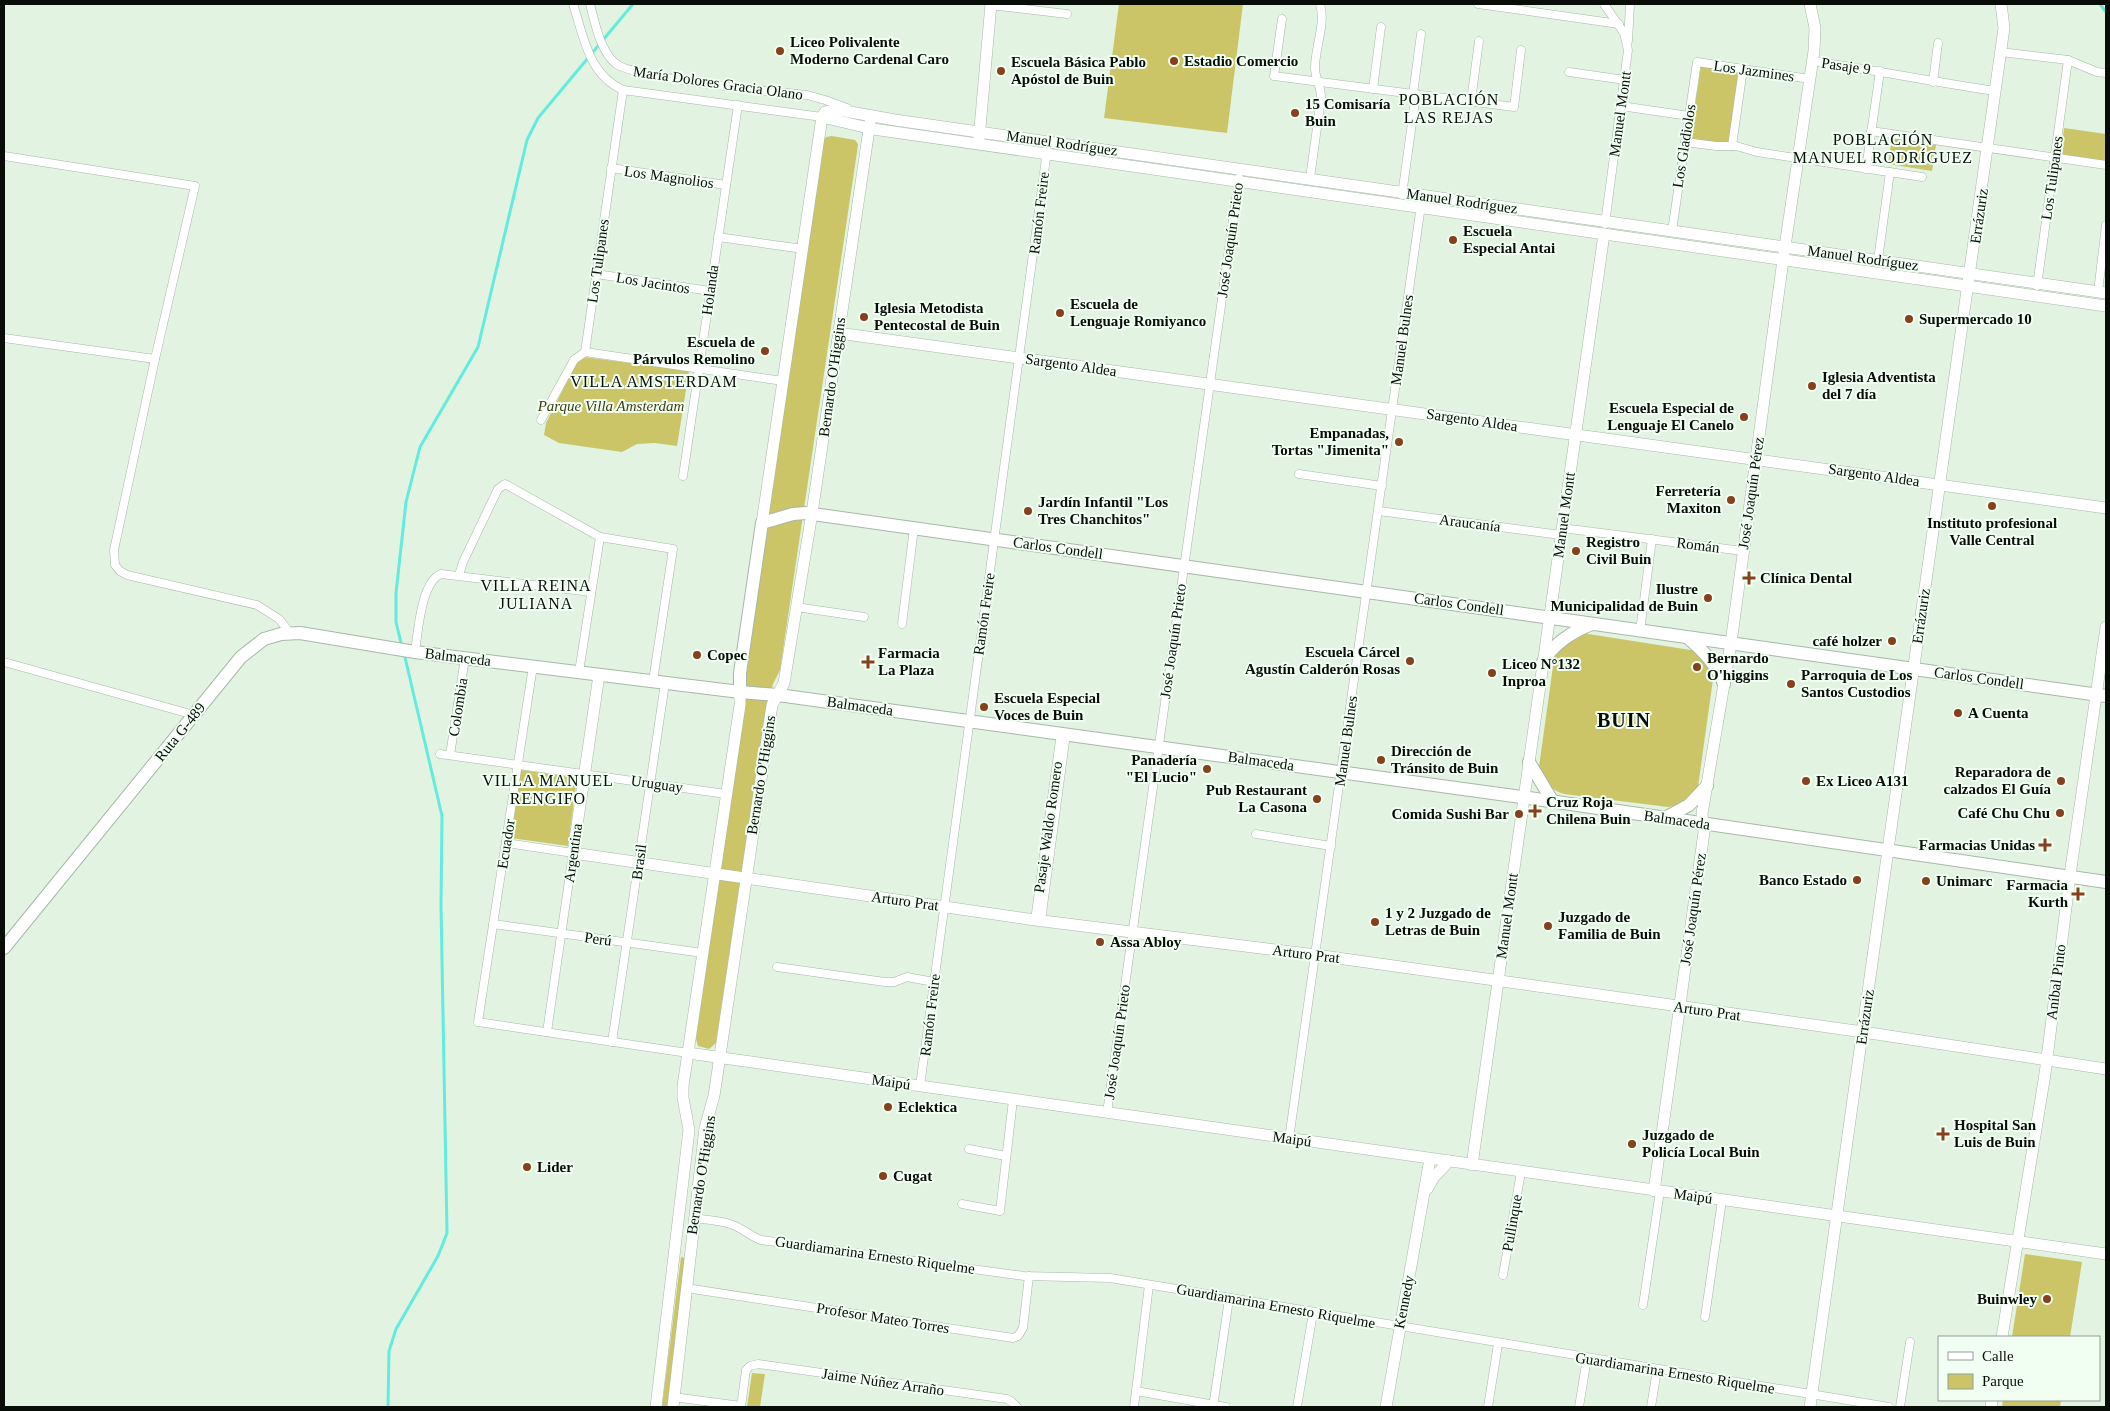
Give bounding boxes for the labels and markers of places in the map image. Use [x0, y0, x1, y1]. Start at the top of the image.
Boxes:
place label: Liceo Polivalente Moderno Cardenal Caro [790, 34, 949, 67]
marker: Liceo Polivalente Moderno Cardenal Caro [774, 45, 786, 57]
place label: Estadio Comercio [1184, 53, 1298, 69]
place label: Escuela Básica Pablo Apóstol de Buin [1011, 54, 1146, 87]
marker: Estadio Comercio [1168, 55, 1180, 67]
marker: Escuela Básica Pablo Apóstol de Buin [995, 65, 1007, 77]
place label: 15 Comisaría Buin [1305, 96, 1391, 129]
marker: 15 Comisaría Buin [1289, 107, 1301, 119]
place label: Escuela Especial Antai [1463, 223, 1555, 256]
marker: Escuela Especial Antai [1447, 234, 1459, 246]
place label: Escuela de Lenguaje Romiyanco [1070, 296, 1206, 329]
place label: Iglesia Metodista Pentecostal de Buin [874, 300, 1000, 333]
marker: Escuela de Lenguaje Romiyanco [1054, 307, 1066, 319]
marker: Iglesia Metodista Pentecostal de Buin [858, 311, 870, 323]
place label: Supermercado 10 [1919, 311, 2032, 327]
marker: Supermercado 10 [1903, 313, 1915, 325]
place label: Escuela de Párvulos Remolino [633, 334, 755, 367]
marker: Escuela de Párvulos Remolino [759, 345, 771, 357]
place label: Iglesia Adventista del 7 día [1822, 369, 1936, 402]
marker: Iglesia Adventista del 7 día [1806, 380, 1818, 392]
place label: Escuela Especial de Lenguaje El Canelo [1607, 400, 1734, 433]
marker: Escuela Especial de Lenguaje El Canelo [1738, 411, 1750, 423]
place label: Empanadas, Tortas "Jimenita" [1272, 425, 1389, 458]
marker: Empanadas, Tortas "Jimenita" [1393, 436, 1405, 448]
place label: Ferretería Maxiton [1655, 483, 1722, 516]
place label: Jardín Infantil "Los Tres Chanchitos" [1038, 494, 1168, 527]
marker: Ferretería Maxiton [1725, 494, 1737, 506]
marker: Instituto profesional Valle Central [1986, 500, 1998, 512]
marker: Jardín Infantil "Los Tres Chanchitos" [1022, 505, 1034, 517]
place label: Instituto profesional Valle Central [1927, 515, 2057, 548]
place label: Registro Civil Buin [1586, 534, 1652, 567]
marker: Registro Civil Buin [1570, 545, 1582, 557]
place label: Clínica Dental [1760, 570, 1852, 586]
marker: Clínica Dental [1742, 571, 1756, 585]
place label: Ilustre Municipalidad de Buin [1550, 581, 1699, 614]
marker: Ilustre Municipalidad de Buin [1702, 592, 1714, 604]
place label: café holzer [1812, 633, 1882, 649]
marker: café holzer [1886, 635, 1898, 647]
place label: Escuela Cárcel Agustín Calderón Rosas [1245, 644, 1400, 677]
place label: Farmacia La Plaza [878, 645, 940, 678]
place label: Copec [707, 647, 747, 663]
marker: Copec [691, 649, 703, 661]
place label: Bernardo O'higgins [1707, 650, 1769, 683]
marker: Escuela Cárcel Agustín Calderón Rosas [1404, 655, 1416, 667]
marker: Farmacia La Plaza [862, 656, 874, 668]
place label: Liceo N°132 Inproa [1502, 656, 1580, 689]
marker: Bernardo O'higgins [1691, 661, 1703, 673]
marker: Liceo N°132 Inproa [1486, 667, 1498, 679]
place label: Parroquia de Los Santos Custodios [1801, 667, 1913, 700]
marker: Parroquia de Los Santos Custodios [1785, 678, 1797, 690]
place label: Escuela Especial Voces de Buin [994, 690, 1100, 723]
marker: Escuela Especial Voces de Buin [978, 701, 990, 713]
place label: A Cuenta [1968, 705, 2029, 721]
marker: A Cuenta [1952, 707, 1964, 719]
place label: Dirección de Tránsito de Buin [1391, 743, 1499, 776]
place label: Panadería "El Lucio" [1126, 752, 1197, 785]
marker: Dirección de Tránsito de Buin [1375, 754, 1387, 766]
marker: Panadería "El Lucio" [1201, 763, 1213, 775]
place label: Reparadora de calzados El Guía [1943, 764, 2051, 797]
place label: Ex Liceo A131 [1816, 773, 1909, 789]
marker: Ex Liceo A131 [1800, 775, 1812, 787]
marker: Reparadora de calzados El Guía [2055, 775, 2067, 787]
place label: Pub Restaurant La Casona [1206, 782, 1307, 815]
marker: Pub Restaurant La Casona [1311, 793, 1323, 805]
place label: Cruz Roja Chilena Buin [1546, 794, 1631, 827]
marker: Cruz Roja Chilena Buin [1528, 804, 1542, 818]
place label: Café Chu Chu [1957, 805, 2050, 821]
place label: Comida Sushi Bar [1391, 806, 1509, 822]
marker: Café Chu Chu [2054, 807, 2066, 819]
marker: Comida Sushi Bar [1513, 808, 1525, 820]
place label: Farmacias Unidas [1919, 837, 2035, 853]
marker: Farmacias Unidas [2039, 839, 2051, 851]
place label: Banco Estado [1759, 872, 1847, 888]
place label: Unimarc [1936, 873, 1993, 889]
marker: Banco Estado [1851, 874, 1863, 886]
marker: Unimarc [1920, 875, 1932, 887]
place label: Farmacia Kurth [2006, 877, 2069, 910]
marker: Farmacia Kurth [2072, 888, 2084, 900]
place label: 1 y 2 Juzgado de Letras de Buin [1385, 905, 1491, 938]
place label: Juzgado de Familia de Buin [1558, 909, 1661, 942]
marker: 1 y 2 Juzgado de Letras de Buin [1369, 916, 1381, 928]
marker: Juzgado de Familia de Buin [1542, 920, 1554, 932]
place label: Assa Abloy [1110, 934, 1182, 950]
marker: Assa Abloy [1094, 936, 1106, 948]
place label: Eclektica [898, 1099, 958, 1115]
marker: Eclektica [882, 1101, 894, 1113]
place label: Hospital San Luis de Buin [1954, 1117, 2037, 1150]
place label: Juzgado de Policía Local Buin [1642, 1127, 1760, 1160]
marker: Hospital San Luis de Buin [1936, 1127, 1950, 1141]
marker: Juzgado de Policía Local Buin [1626, 1138, 1638, 1150]
place label: Lider [537, 1159, 573, 1175]
marker: Lider [521, 1161, 533, 1173]
place label: Cugat [893, 1168, 932, 1184]
marker: Cugat [877, 1170, 889, 1182]
place label: Buinwley [1977, 1291, 2037, 1307]
marker: Buinwley [2041, 1293, 2053, 1305]

